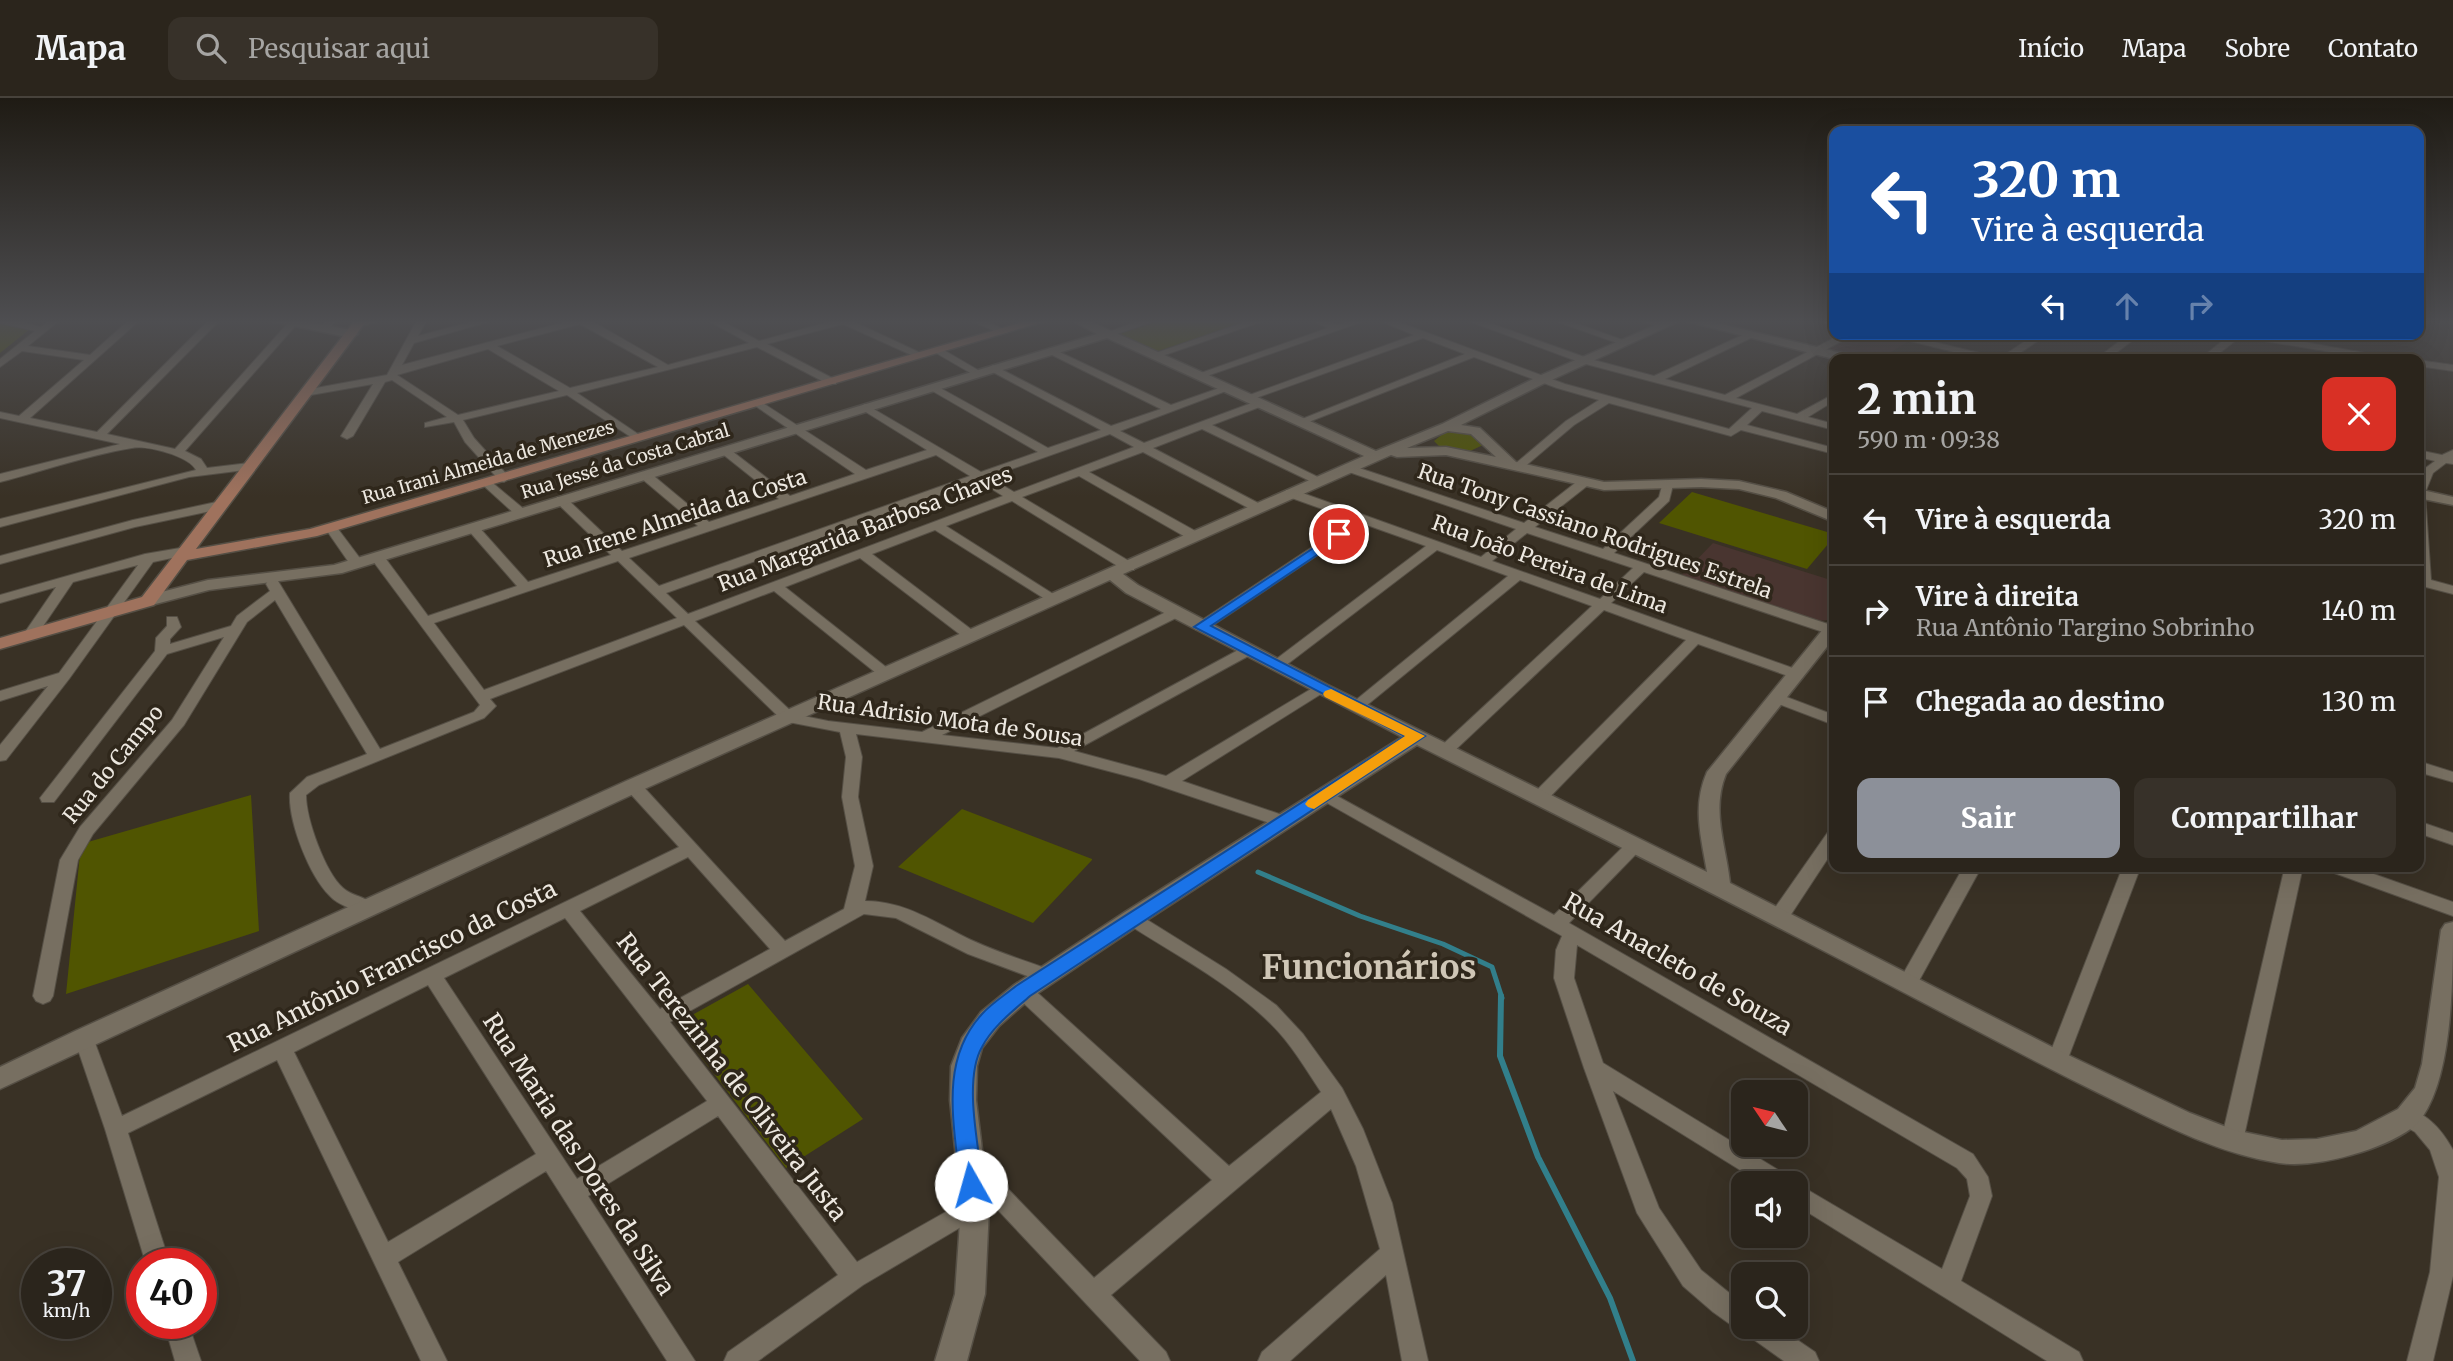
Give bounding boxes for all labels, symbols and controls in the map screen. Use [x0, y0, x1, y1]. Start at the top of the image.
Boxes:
search box [168, 17, 658, 80]
text: Mapa [35, 28, 126, 69]
icon: search [192, 29, 230, 67]
text: Pesquisar aqui [248, 32, 430, 65]
text: Início [2018, 33, 2084, 64]
text: Mapa [2122, 33, 2186, 64]
text: Sobre [2224, 33, 2290, 64]
text: Contato [2328, 33, 2418, 64]
text: 320 m [1972, 149, 2120, 210]
icon: left [1857, 154, 1948, 245]
text: Vire à esquerda [1972, 210, 2204, 250]
icon: left [2035, 287, 2073, 325]
icon: ahead [2108, 287, 2146, 325]
icon: right [2181, 287, 2219, 325]
text: 2 min [1857, 373, 1977, 425]
button: close [2322, 377, 2396, 451]
street label: Rua Irani Almeida de Menezes [359, 415, 617, 509]
street label: Rua Jessé da Costa Cabral [518, 418, 732, 504]
text: 590 m · 09:38 [1857, 425, 2000, 454]
street label: Rua Tony Cassiano Rodrigues Estrela [1414, 457, 1776, 605]
street label: Rua Margarida Barbosa Chaves [714, 460, 1016, 598]
street label: Rua Irene Almeida da Costa [540, 463, 810, 573]
icon: left [1857, 501, 1895, 539]
text: Vire à esquerda [1916, 503, 2111, 536]
text: 320 m [2318, 503, 2396, 536]
pin [1309, 504, 1369, 564]
street label: Rua João Pereira de Lima [1428, 509, 1672, 619]
icon: arrive [1320, 515, 1358, 553]
text: Vire à direita [1916, 580, 2079, 613]
icon: right [1857, 592, 1895, 630]
text: 140 m [2321, 594, 2396, 627]
text: Rua Antônio Targino Sobrinho [1916, 613, 2254, 642]
icon: arrive [1857, 683, 1895, 721]
text: Chegada ao destino [1916, 685, 2165, 718]
text: 130 m [2322, 685, 2396, 718]
street label: Rua Adrisio Mota de Sousa [816, 688, 1084, 752]
street label: Rua do Campo [57, 699, 169, 829]
button: Sair [1857, 778, 2120, 858]
button: Compartilhar [2134, 778, 2396, 858]
street label: Rua Antônio Francisco da Costa [223, 873, 562, 1059]
street label: Rua Anacleto de Souza [1558, 886, 1798, 1042]
street label: Rua Terezinha de Oliveira Justa [610, 927, 854, 1227]
district label: Funcionários [1261, 947, 1477, 988]
street label: Rua Maria das Dores da Silva [476, 1007, 682, 1301]
north arrow [1731, 1080, 1808, 1157]
map controls [1731, 1080, 1808, 1339]
position arrow [934, 1148, 1008, 1222]
button: sound [1731, 1171, 1808, 1248]
speed limit sign: 40 [126, 1248, 217, 1339]
text: 37 [47, 1262, 86, 1306]
button: search [1731, 1262, 1808, 1339]
text: km/h [43, 1299, 90, 1322]

